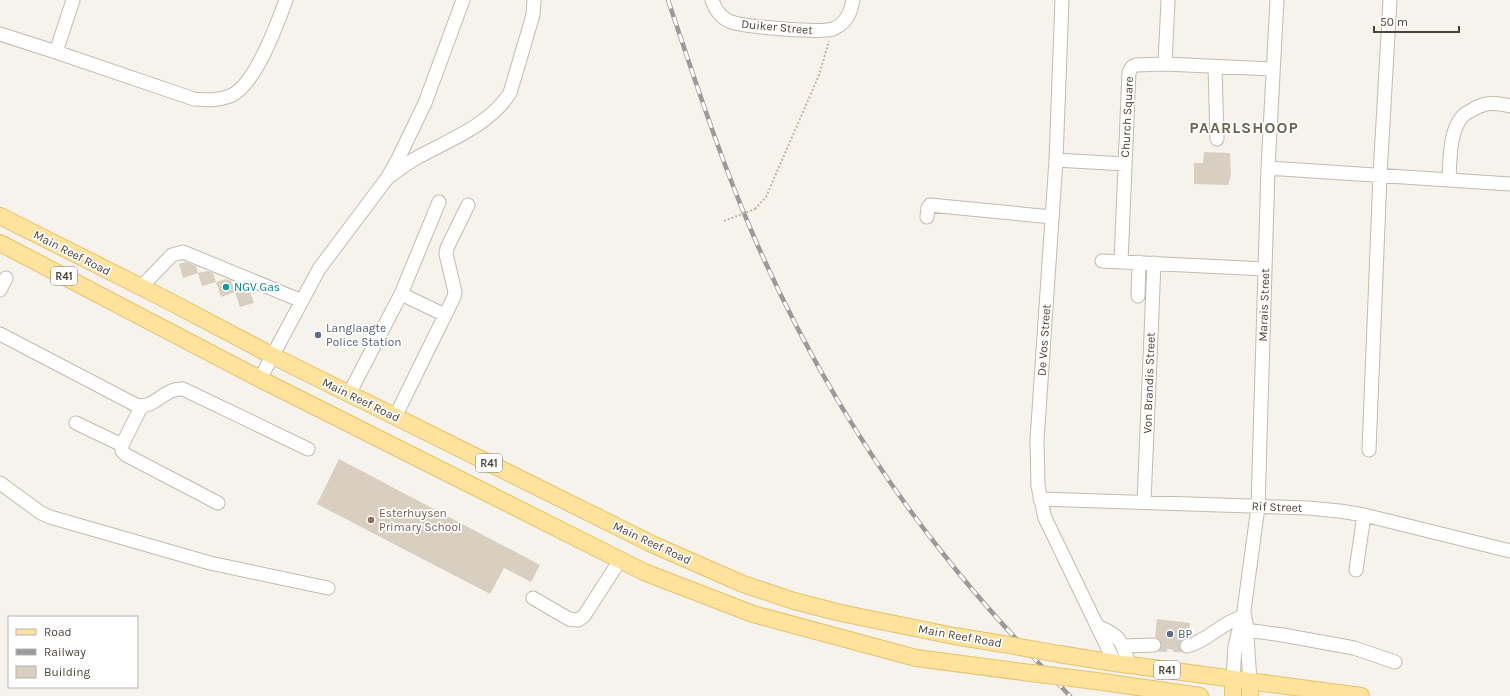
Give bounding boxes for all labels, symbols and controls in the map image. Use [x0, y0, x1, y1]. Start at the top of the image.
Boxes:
scale bar [1374, 8, 1459, 34]
text: 50 m [1380, 15, 1408, 29]
street label: Duiker Street [741, 17, 814, 37]
street label: Church Square [1118, 76, 1136, 158]
district label: PAARLSHOOP [1189, 118, 1299, 137]
street label: Main Reef Road [31, 228, 113, 278]
road number: R41 [51, 267, 77, 285]
street label: Marais Street [1256, 268, 1272, 342]
place label: NGV Gas [234, 280, 280, 294]
marker: NGV Gas [221, 282, 231, 292]
street label: De Vos Street [1035, 303, 1054, 376]
place label: Langlaagte Police Station [326, 321, 402, 349]
marker: Langlaagte Police Station [313, 330, 323, 340]
street label: Von Brandis Street [1140, 332, 1158, 434]
street label: Main Reef Road [320, 375, 402, 425]
road number: R41 [476, 454, 502, 472]
street label: Rif Street [1251, 499, 1303, 515]
place label: Esterhuysen Primary School [379, 506, 461, 534]
marker: Esterhuysen Primary School [366, 515, 376, 525]
street label: Main Reef Road [611, 519, 693, 567]
legend [8, 616, 138, 688]
street label: Main Reef Road [917, 622, 1003, 650]
text: Road [44, 625, 72, 639]
place label: BP [1178, 627, 1192, 641]
marker: BP [1165, 629, 1175, 639]
text: Railway [44, 645, 86, 659]
road number: R41 [1154, 661, 1180, 679]
text: Building [44, 665, 91, 679]

